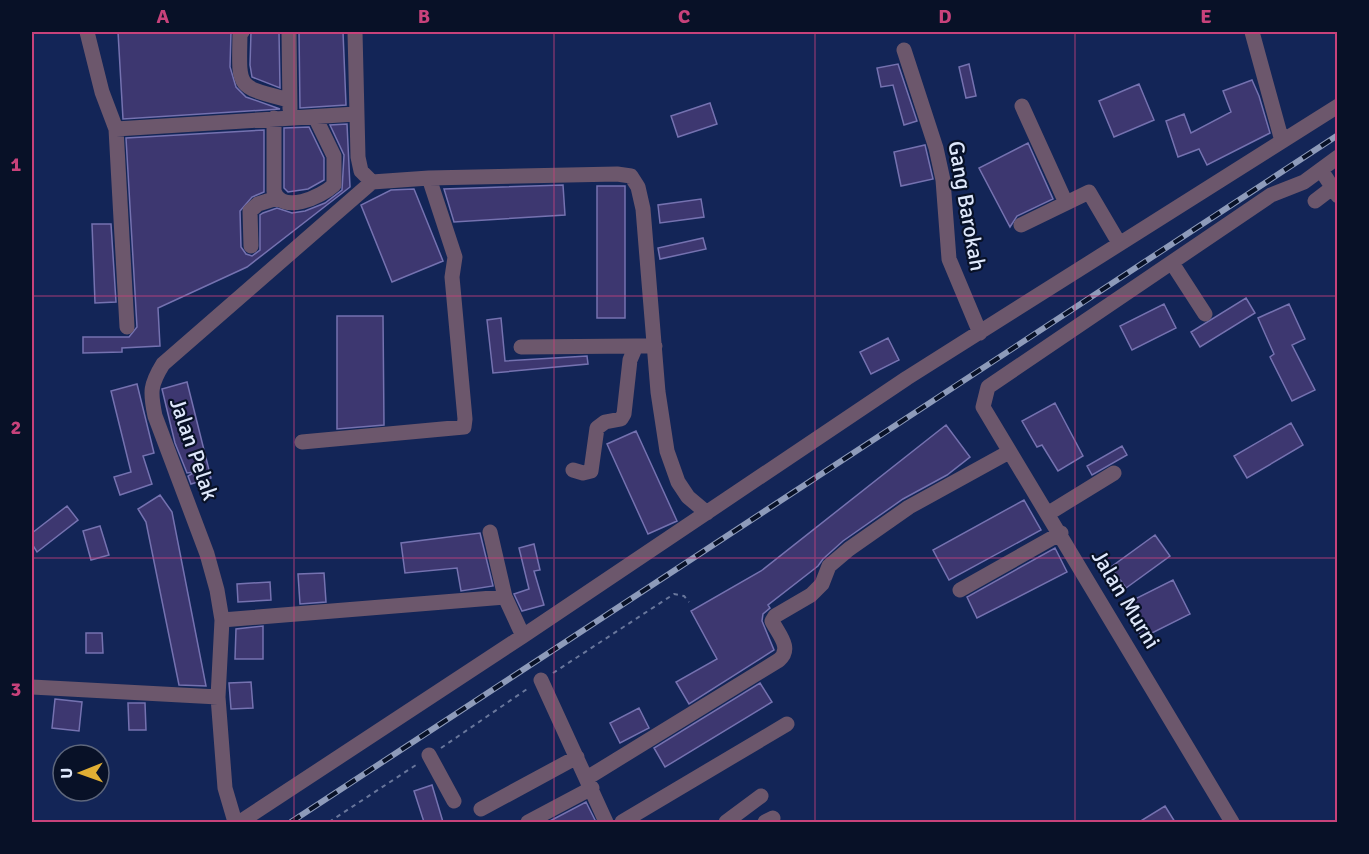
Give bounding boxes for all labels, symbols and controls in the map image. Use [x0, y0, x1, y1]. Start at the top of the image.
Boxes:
text: A [157, 4, 170, 29]
text: B [418, 4, 430, 29]
text: C [678, 4, 690, 29]
text: D [938, 4, 952, 29]
text: E [1200, 4, 1212, 29]
street label: Gang Barokah [942, 139, 992, 273]
text: 1 [11, 152, 22, 177]
street label: Jalan Pelak [164, 394, 224, 504]
text: 2 [11, 415, 21, 440]
street label: Jalan Murni [1086, 545, 1166, 653]
text: 3 [11, 677, 21, 702]
north arrow [51, 743, 111, 803]
text: U [57, 768, 77, 779]

